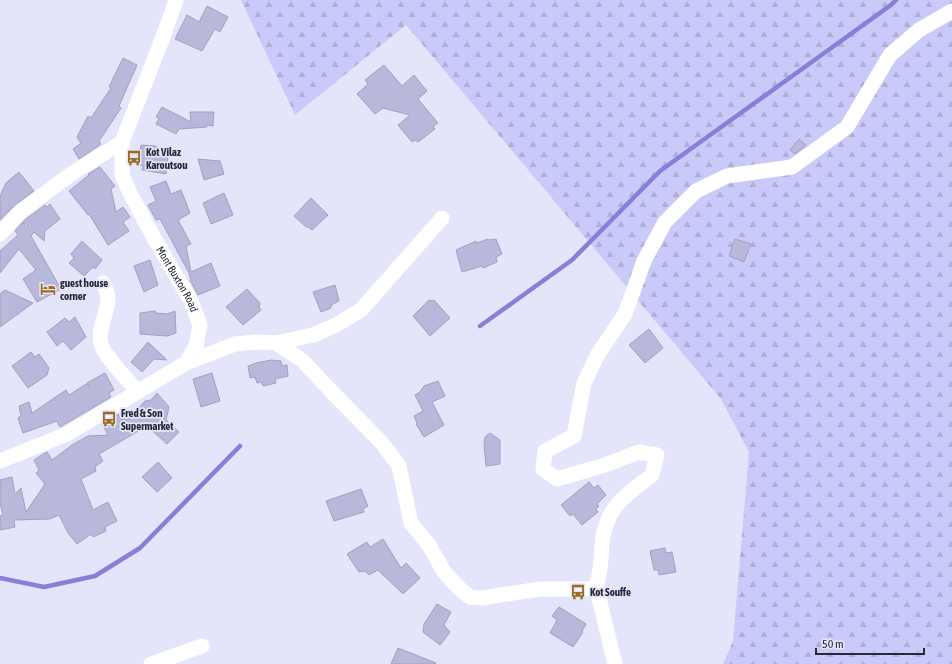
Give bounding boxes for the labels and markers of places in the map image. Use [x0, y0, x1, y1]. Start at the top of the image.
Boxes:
place label: Kot Vilaz Karoutsou [146, 146, 188, 171]
bus stop icon: Kot Vilaz Karoutsou [125, 149, 143, 167]
place label: guest house corner [60, 277, 108, 302]
hotel icon: guest house corner [39, 280, 57, 298]
place label: Fred & Son Supermarket [121, 407, 174, 432]
bus stop icon: Fred & Son Supermarket [100, 410, 118, 428]
bus stop icon: Kot Souffe [569, 583, 587, 601]
place label: Kot Souffe [590, 586, 631, 598]

